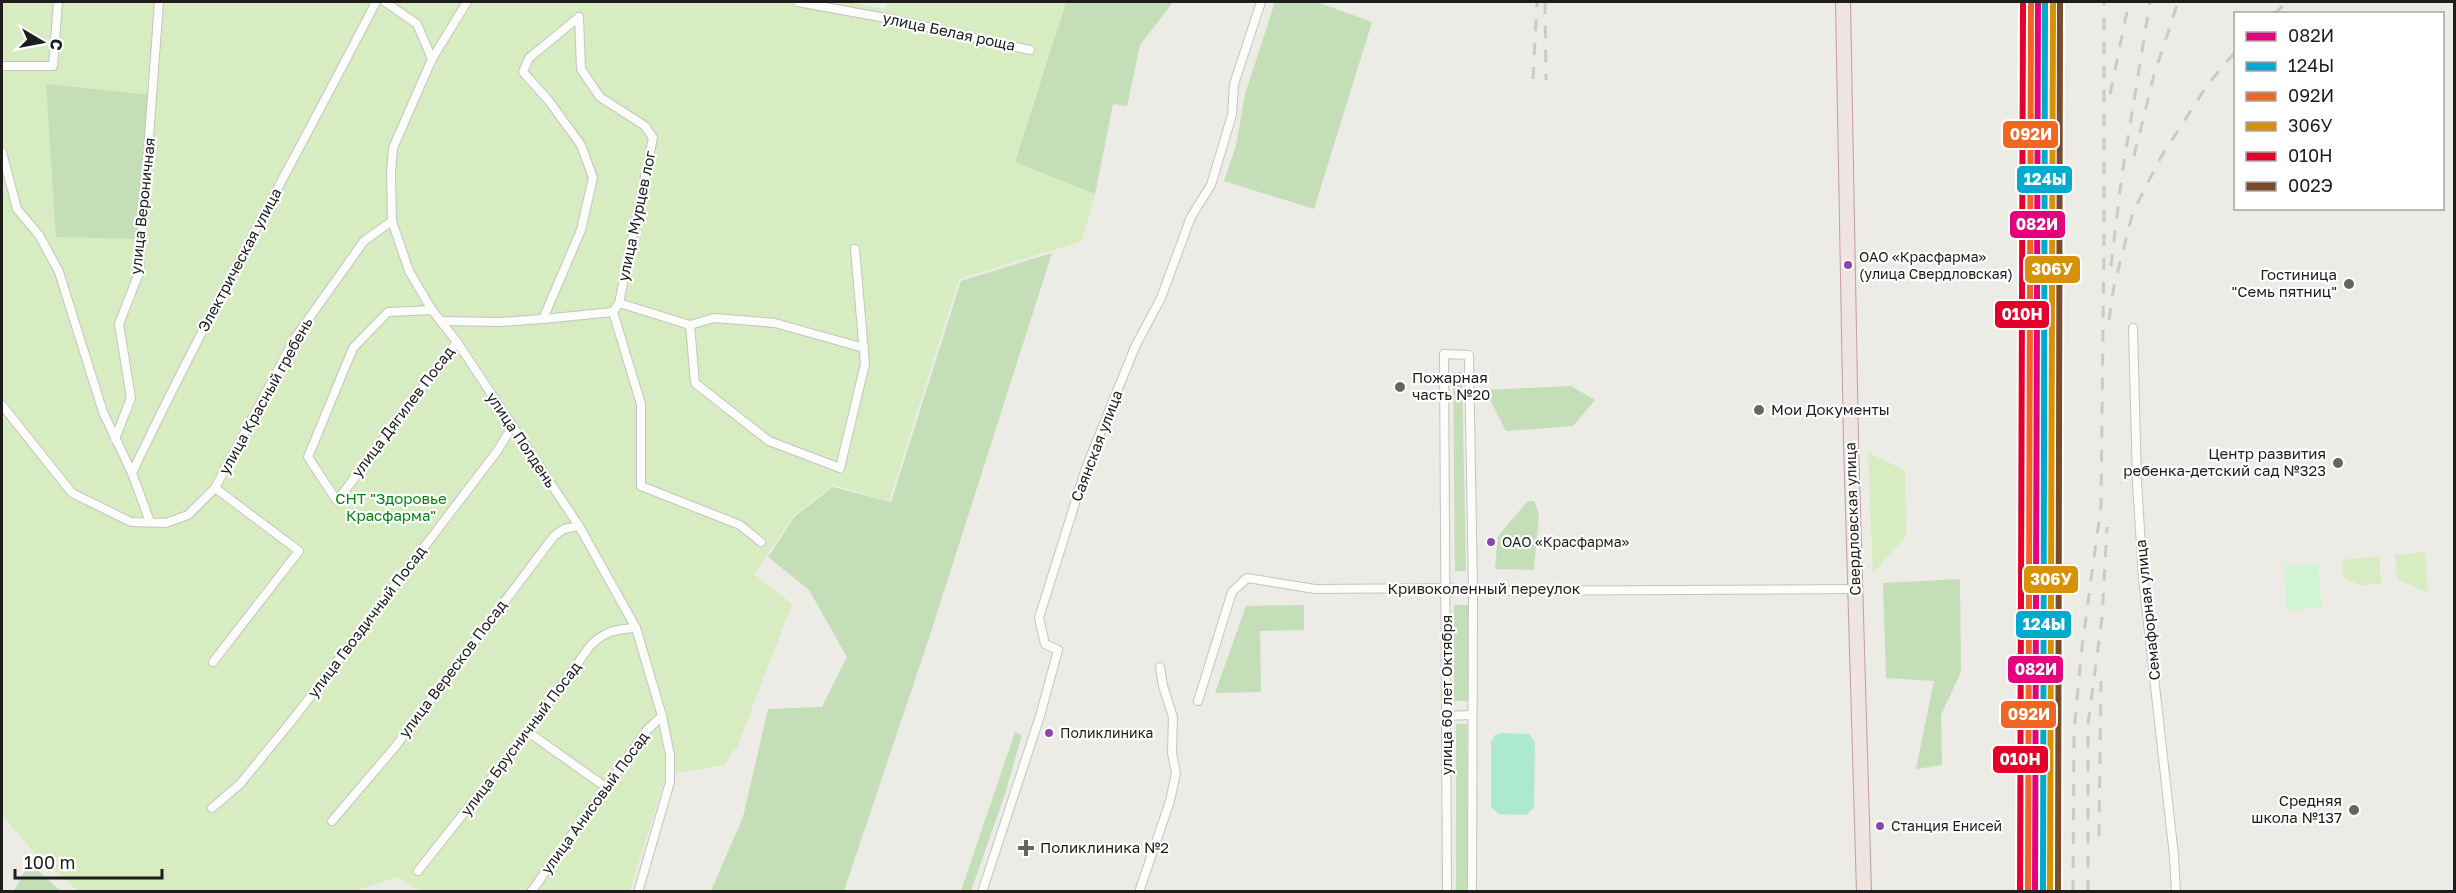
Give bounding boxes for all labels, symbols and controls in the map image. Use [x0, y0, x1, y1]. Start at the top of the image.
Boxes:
street label: улица Белая роща [881, 8, 1017, 54]
north arrow [12, 12, 72, 72]
legend [2234, 12, 2444, 210]
text: 082И [2288, 24, 2334, 46]
text: С [46, 37, 68, 52]
text: 124Ы [2288, 54, 2334, 76]
text: 092И [2288, 84, 2334, 106]
text: 306У [2288, 114, 2333, 136]
line badge: 092И [2002, 120, 2059, 149]
text: 092И [2010, 124, 2052, 144]
street label: улица Вероничная [126, 137, 158, 275]
text: 010Н [2288, 144, 2333, 166]
street label: улица Мурцев лог [613, 149, 659, 283]
line badge: 124Ы [2016, 165, 2073, 194]
text: 124Ы [2024, 169, 2066, 189]
text: 002Э [2288, 174, 2333, 196]
street label: Электрическая улица [194, 185, 285, 334]
line badge: 082И [2009, 210, 2066, 239]
text: 082И [2016, 214, 2058, 234]
place label: ОАО «Красфарма» (улица Свердловская) [1859, 248, 2013, 282]
line badge: 306У [2024, 255, 2081, 284]
marker: ОАО «Красфарма» (улица Свердловская) [1842, 259, 1854, 271]
text: 306У [2031, 259, 2073, 279]
place label: Гостиница "Семь пятниц" [2231, 265, 2337, 300]
marker: Гостиница "Семь пятниц" [2342, 277, 2356, 291]
line badge: 010Н [1994, 300, 2050, 329]
text: 010Н [2001, 304, 2043, 324]
street label: улица Красный гребень [214, 314, 316, 477]
street label: улица Дягилев Посад [347, 342, 457, 480]
place label: Пожарная часть №20 [1412, 368, 1490, 403]
marker: Пожарная часть №20 [1393, 380, 1407, 394]
street label: Саянская улица [1067, 387, 1126, 504]
street label: улица Полдень [483, 388, 560, 491]
place label: Мои Документы [1771, 400, 1890, 418]
marker: Мои Документы [1752, 403, 1766, 417]
street label: Свердловская улица [1840, 442, 1864, 596]
place label: Центр развития ребенка-детский сад №323 [2123, 444, 2326, 479]
marker: Центр развития ребенка-детский сад №323 [2331, 456, 2345, 470]
park label: СНТ "Здоровье Красфарма" [335, 489, 447, 524]
place label: ОАО «Красфарма» [1502, 533, 1630, 550]
marker: ОАО «Красфарма» [1485, 536, 1497, 548]
street label: Семафорная улица [2131, 539, 2163, 681]
street label: улица Гвоздичный Посад [303, 542, 429, 701]
line badge: 306У [2023, 565, 2079, 594]
text: 306У [2030, 569, 2072, 589]
street label: Кривоколенный переулок [1388, 579, 1581, 597]
street label: улица Вересков Посад [394, 596, 510, 741]
line badge: 124Ы [2015, 610, 2072, 639]
text: 124Ы [2023, 614, 2065, 634]
street label: улица 60 лет Октября [1437, 615, 1455, 775]
line badge: 082И [2007, 655, 2064, 684]
street label: улица Брусничный Посад [456, 658, 584, 819]
text: 082И [2015, 659, 2057, 679]
line badge: 092И [2000, 700, 2057, 729]
text: 092И [2008, 704, 2050, 724]
place label: Поликлиника [1060, 724, 1153, 741]
marker: Поликлиника [1043, 727, 1055, 739]
street label: улица Анисовый Посад [536, 728, 652, 877]
line badge: 010Н [1992, 745, 2049, 774]
text: 010Н [1999, 749, 2041, 769]
place label: Средняя школа №137 [2251, 791, 2342, 826]
marker: Средняя школа №137 [2347, 803, 2361, 817]
place label: Станция Енисей [1891, 817, 2002, 834]
marker: Станция Енисей [1874, 820, 1886, 832]
place label: Поликлиника №2 [1040, 838, 1169, 856]
marker: Поликлиника №2 [1017, 839, 1035, 857]
scale bar [15, 842, 162, 880]
text: 100 m [24, 851, 75, 873]

